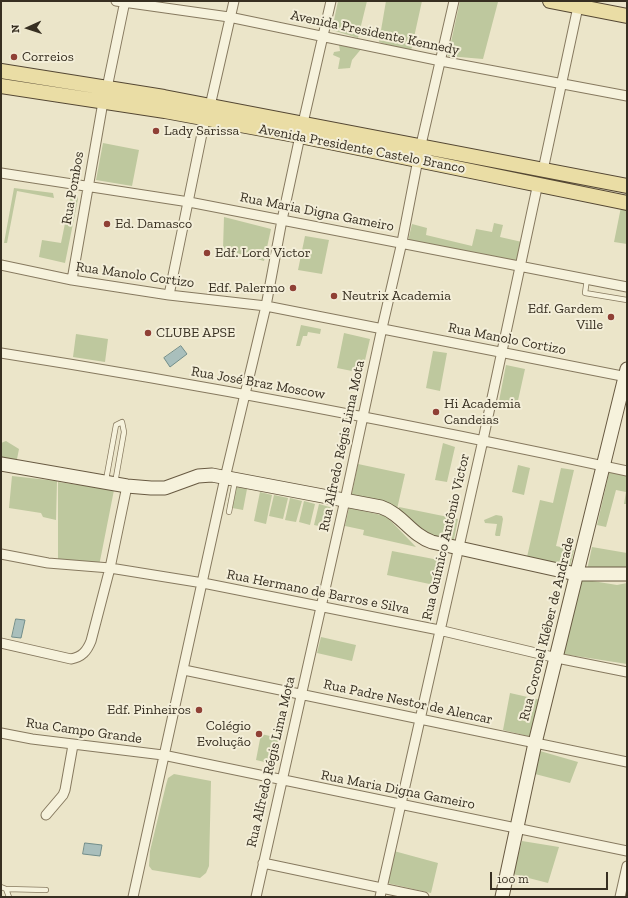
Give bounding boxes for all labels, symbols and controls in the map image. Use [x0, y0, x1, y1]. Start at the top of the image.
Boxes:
street label: Avenida Presidente Kennedy [289, 7, 461, 59]
north arrow [8, 8, 48, 48]
text: N [9, 24, 22, 33]
place label: Correios [22, 49, 74, 65]
marker: Correios [9, 52, 19, 62]
street label: Avenida Presidente Castelo Branco [257, 121, 467, 177]
place label: Lady Sarissa [164, 123, 239, 139]
marker: Lady Sarissa [151, 126, 161, 136]
street label: Rua Pombos [58, 150, 88, 226]
street label: Rua Maria Digna Gameiro [239, 189, 395, 235]
place label: Ed. Damasco [115, 216, 192, 232]
marker: Ed. Damasco [102, 219, 112, 229]
place label: Edf. Lord Victor [215, 245, 311, 261]
marker: Edf. Lord Victor [202, 248, 212, 258]
street label: Rua Manolo Cortizo [75, 258, 195, 292]
place label: Edf. Palermo [208, 280, 285, 296]
marker: Edf. Palermo [288, 283, 298, 293]
place label: Neutrix Academia [342, 288, 451, 304]
marker: Neutrix Academia [329, 291, 339, 301]
place label: Edf. Gardem Ville [528, 301, 603, 334]
marker: Edf. Gardem Ville [606, 312, 616, 322]
street label: Rua Manolo Cortizo [447, 319, 567, 359]
place label: CLUBE APSE [156, 325, 235, 341]
marker: CLUBE APSE [143, 328, 153, 338]
street label: Rua Alfredo Régis Lima Mota [316, 359, 368, 533]
street label: Rua José Braz Moscow [190, 363, 326, 403]
place label: Hi Academia Candeias [444, 396, 521, 428]
marker: Hi Academia Candeias [431, 407, 441, 417]
street label: Rua Químico Antônio Victor [419, 452, 473, 622]
street label: Rua Coronel Kléber de Andrade [516, 535, 578, 723]
street label: Rua Hermano de Barros e Silva [225, 566, 411, 618]
street label: Rua Alfredo Régis Lima Mota [243, 675, 299, 849]
street label: Rua Padre Nestor de Alencar [322, 676, 494, 728]
place label: Edf. Pinheiros [107, 702, 191, 718]
marker: Edf. Pinheiros [194, 705, 204, 715]
street label: Rua Campo Grande [25, 715, 143, 747]
place label: Colégio Evolução [197, 718, 251, 750]
marker: Colégio Evolução [254, 729, 264, 739]
street label: Rua Maria Digna Gameiro [320, 767, 476, 813]
scale bar [492, 864, 610, 890]
text: 100 m [497, 872, 529, 886]

